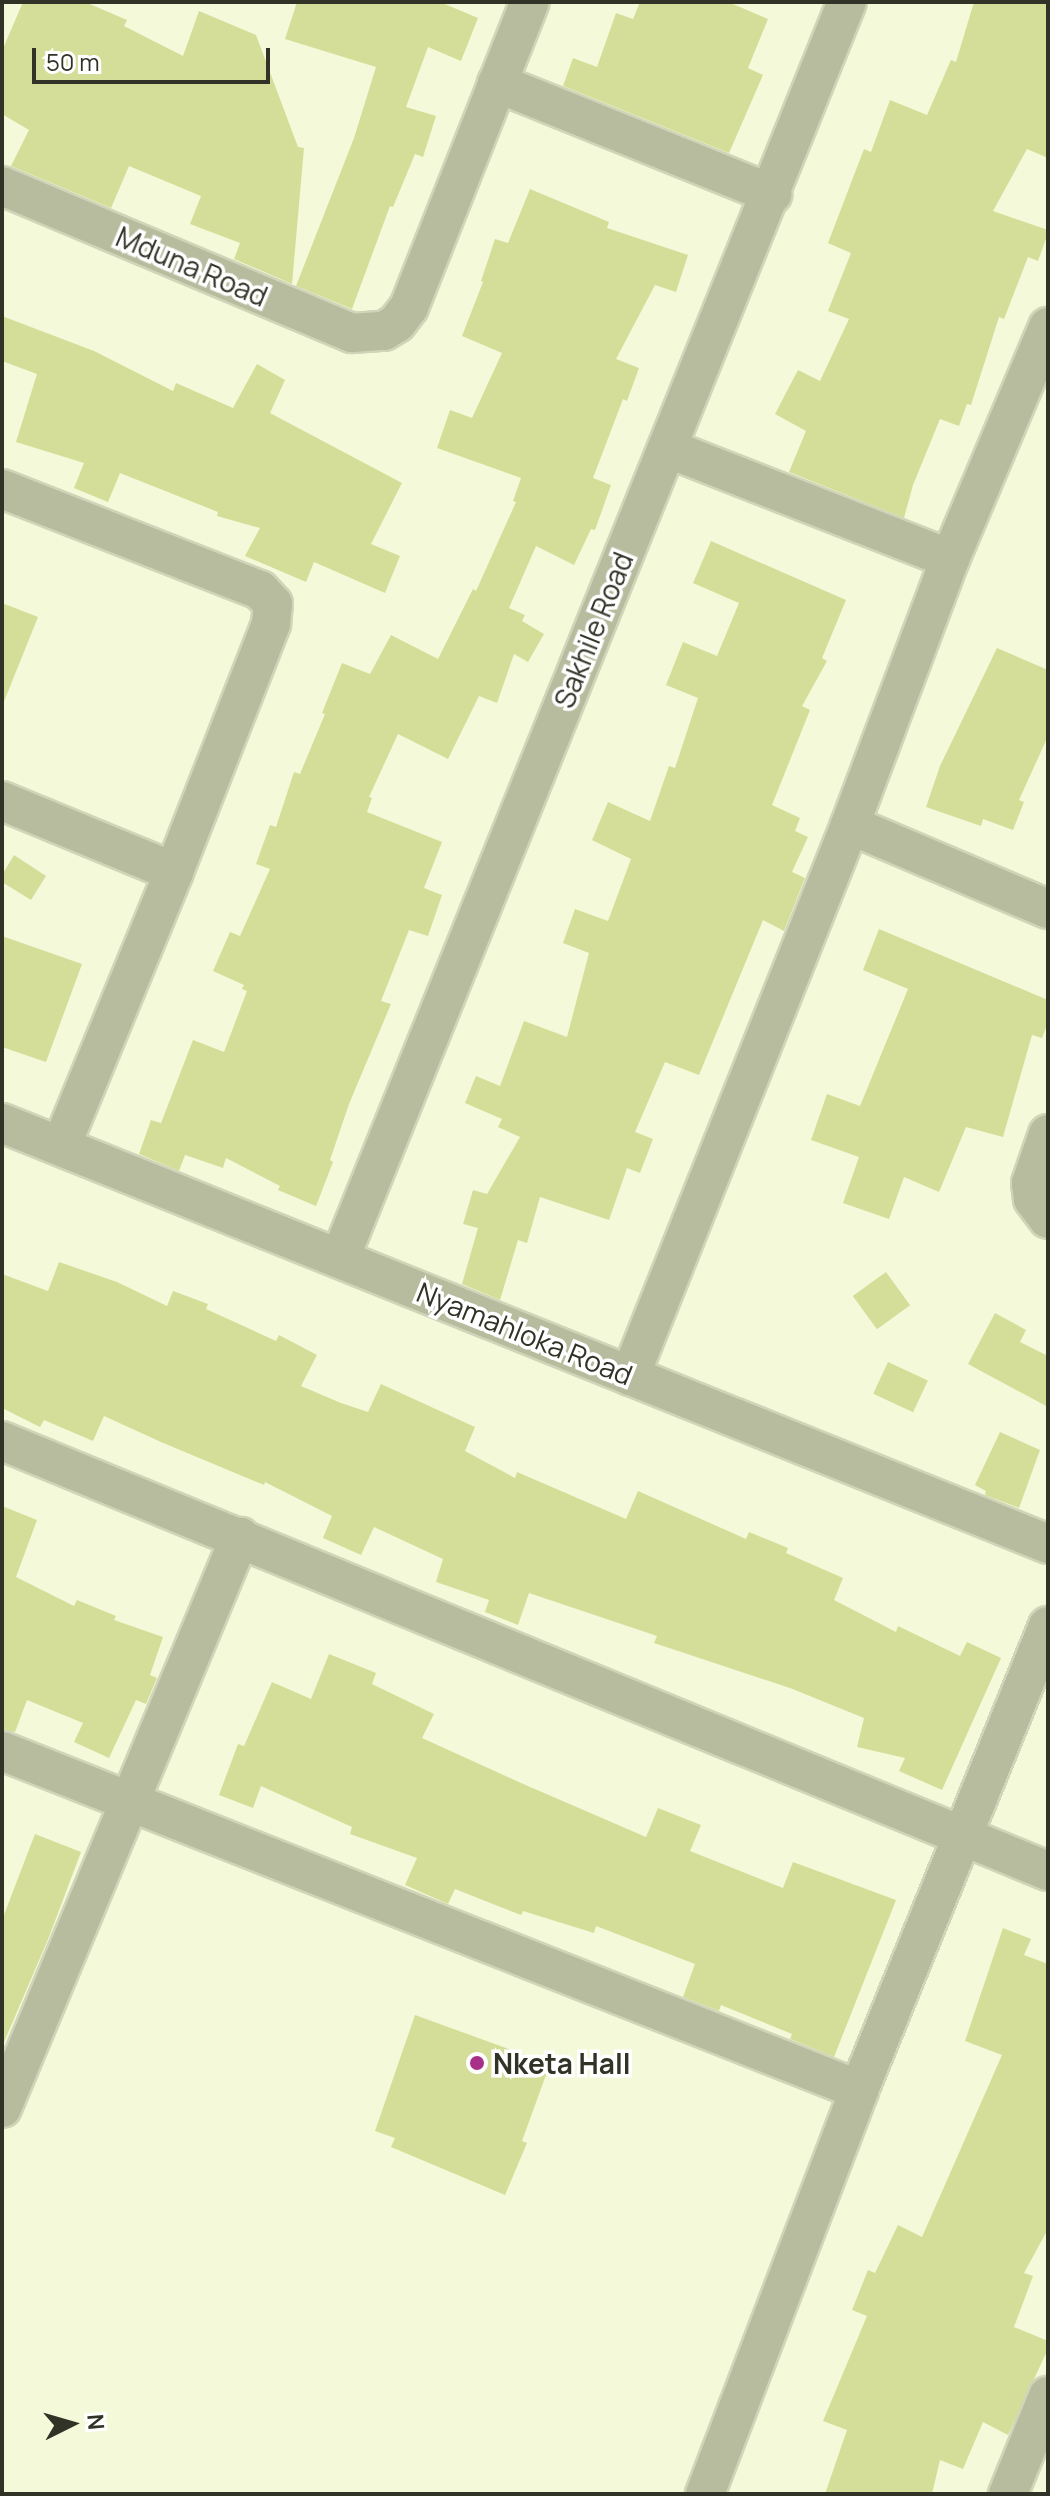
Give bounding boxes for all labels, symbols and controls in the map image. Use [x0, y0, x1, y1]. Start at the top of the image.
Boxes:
scale bar [36, 32, 274, 82]
text: 50 m [46, 45, 100, 78]
street label: Mduna Road [111, 219, 273, 313]
street label: Sakhile Road [547, 547, 639, 713]
street label: Nyamahloka Road [412, 1274, 638, 1392]
place label: Nketa Hall [493, 2046, 631, 2080]
marker: Nketa Hall [468, 2054, 486, 2072]
north arrow [32, 2384, 112, 2464]
text: N [80, 2413, 112, 2431]

